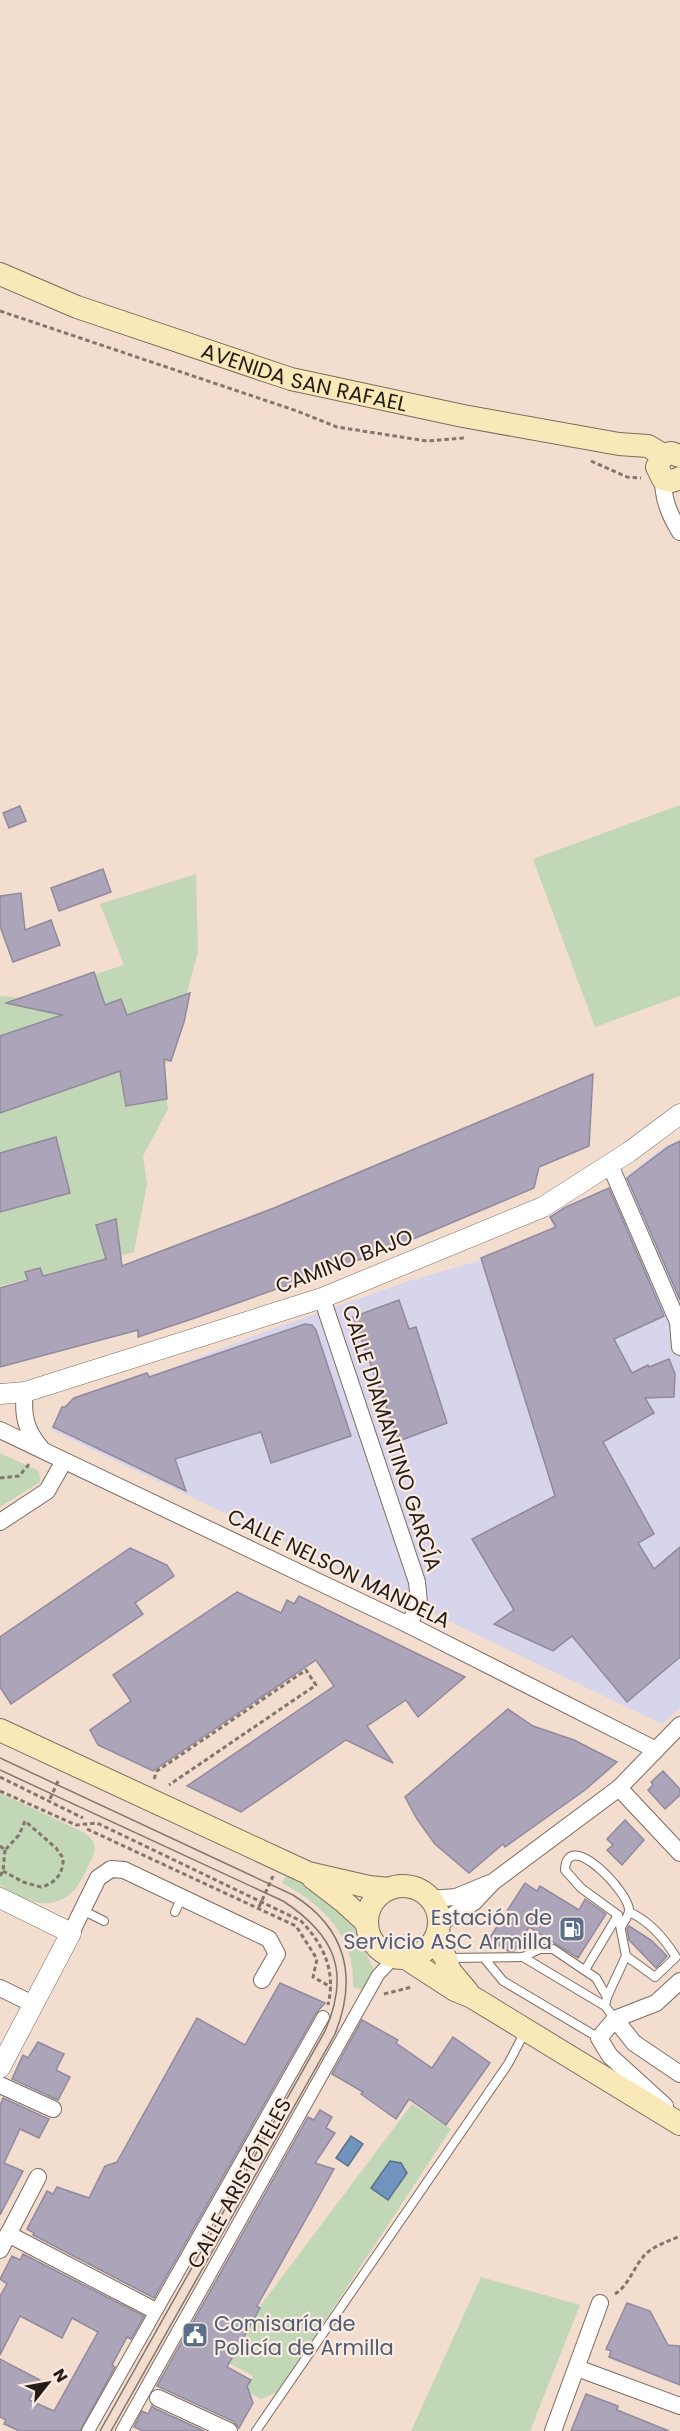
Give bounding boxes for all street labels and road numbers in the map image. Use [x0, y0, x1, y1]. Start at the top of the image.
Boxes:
street label: AVENIDA SAN RAFAEL [198, 335, 410, 418]
street label: CAMINO BAJO [271, 1221, 417, 1301]
street label: CALLE DIAMANTINO GARCÍA [335, 1301, 449, 1575]
street label: CALLE NELSON MANDELA [223, 1501, 455, 1635]
street label: CALLE ARISTÓTELES [180, 2092, 298, 2274]

